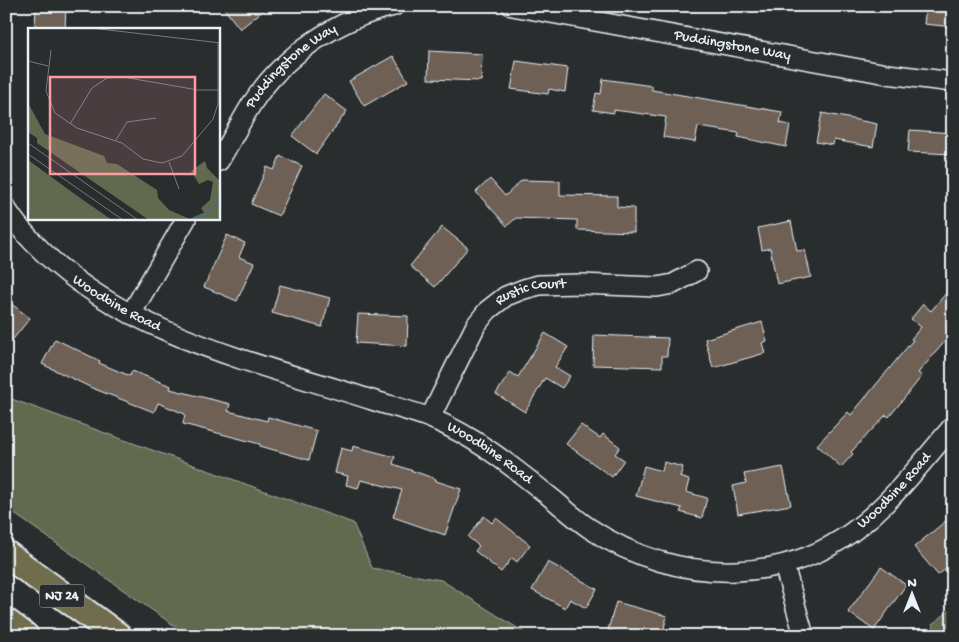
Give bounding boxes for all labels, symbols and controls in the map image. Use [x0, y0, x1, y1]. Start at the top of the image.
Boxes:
street label: Puddingstone Way [241, 20, 341, 113]
street label: Puddingstone Way [672, 26, 793, 65]
inset map [28, 28, 220, 220]
street label: Woodbine Road [68, 271, 165, 337]
street label: Rustic Court [492, 275, 568, 310]
street label: Woodbine Road [444, 418, 537, 489]
street label: Woodbine Road [854, 448, 936, 533]
north arrow [886, 570, 936, 620]
text: N [907, 575, 917, 592]
road number: NJ 24 [40, 584, 84, 608]

